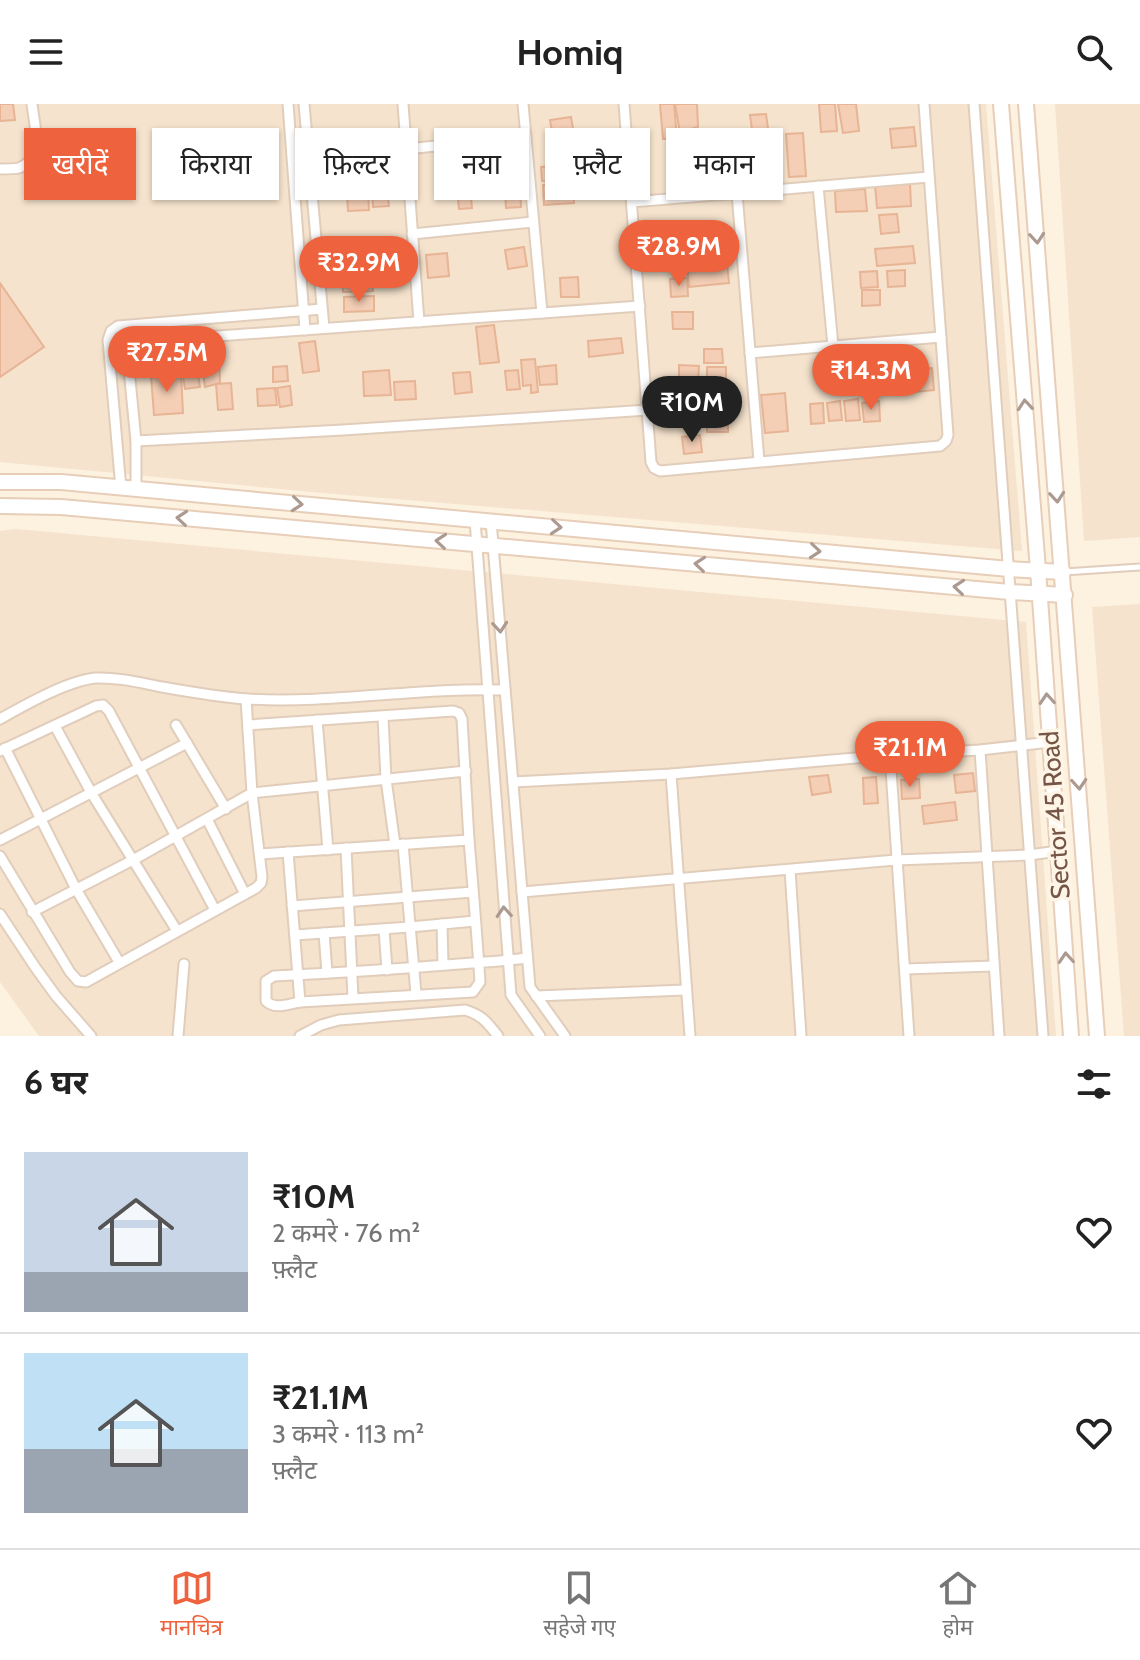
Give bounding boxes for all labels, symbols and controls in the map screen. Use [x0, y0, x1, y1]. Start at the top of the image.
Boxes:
icon: menu [24, 30, 68, 74]
text: Homiq [517, 30, 623, 74]
icon: search [1072, 30, 1116, 74]
chip: खरीदें [24, 128, 136, 200]
chip: किराया [152, 128, 279, 200]
chip: फ़िल्टर [295, 128, 418, 200]
chip: नया [434, 128, 529, 200]
chip: फ़्लैट [545, 128, 650, 200]
chip: मकान [666, 128, 783, 200]
pin: ₹28.9M [614, 220, 744, 288]
text: ₹28.9M [636, 230, 722, 262]
one-way arrow [1028, 232, 1045, 245]
pin: ₹32.9M [294, 236, 424, 304]
text: ₹32.9M [317, 246, 401, 278]
pin: ₹27.5M [102, 326, 232, 394]
text: ₹27.5M [126, 336, 208, 368]
pin: ₹14.3M [806, 344, 936, 412]
text: ₹14.3M [830, 354, 912, 386]
pin: ₹10M [645, 376, 739, 444]
text: ₹10M [660, 386, 724, 418]
one-way arrow [1016, 398, 1033, 411]
one-way arrow [1048, 491, 1065, 504]
one-way arrow [291, 496, 304, 513]
one-way arrow [175, 510, 188, 527]
one-way arrow [550, 519, 563, 536]
one-way arrow [434, 532, 447, 549]
one-way arrow [809, 543, 822, 560]
one-way arrow [693, 556, 706, 573]
one-way arrow [952, 579, 965, 596]
one-way arrow [491, 621, 508, 634]
one-way arrow [1039, 692, 1056, 705]
pin: ₹21.1M [845, 721, 975, 789]
street label: Sector 45 Road [1033, 730, 1077, 900]
text: ₹21.1M [873, 731, 947, 763]
one-way arrow [1070, 778, 1087, 791]
one-way arrow [496, 905, 513, 918]
one-way arrow [1058, 951, 1075, 964]
text: 6 घर [24, 1061, 88, 1103]
icon: filters [1072, 1062, 1116, 1106]
text: ₹10M [272, 1175, 355, 1217]
icon: home [88, 1184, 184, 1280]
icon: heart [1072, 1210, 1116, 1254]
text: 2 कमरे · 76 m² [272, 1217, 420, 1249]
text: फ़्लैट [272, 1253, 317, 1285]
text: ₹21.1M [272, 1376, 369, 1418]
icon: home [88, 1385, 184, 1481]
icon: heart [1072, 1411, 1116, 1455]
text: 3 कमरे · 113 m² [272, 1418, 424, 1450]
text: फ़्लैट [272, 1454, 317, 1486]
tab: मानचित्र [160, 1566, 223, 1644]
tab: सहेजे गए [543, 1566, 616, 1644]
tab: होम [936, 1566, 980, 1644]

